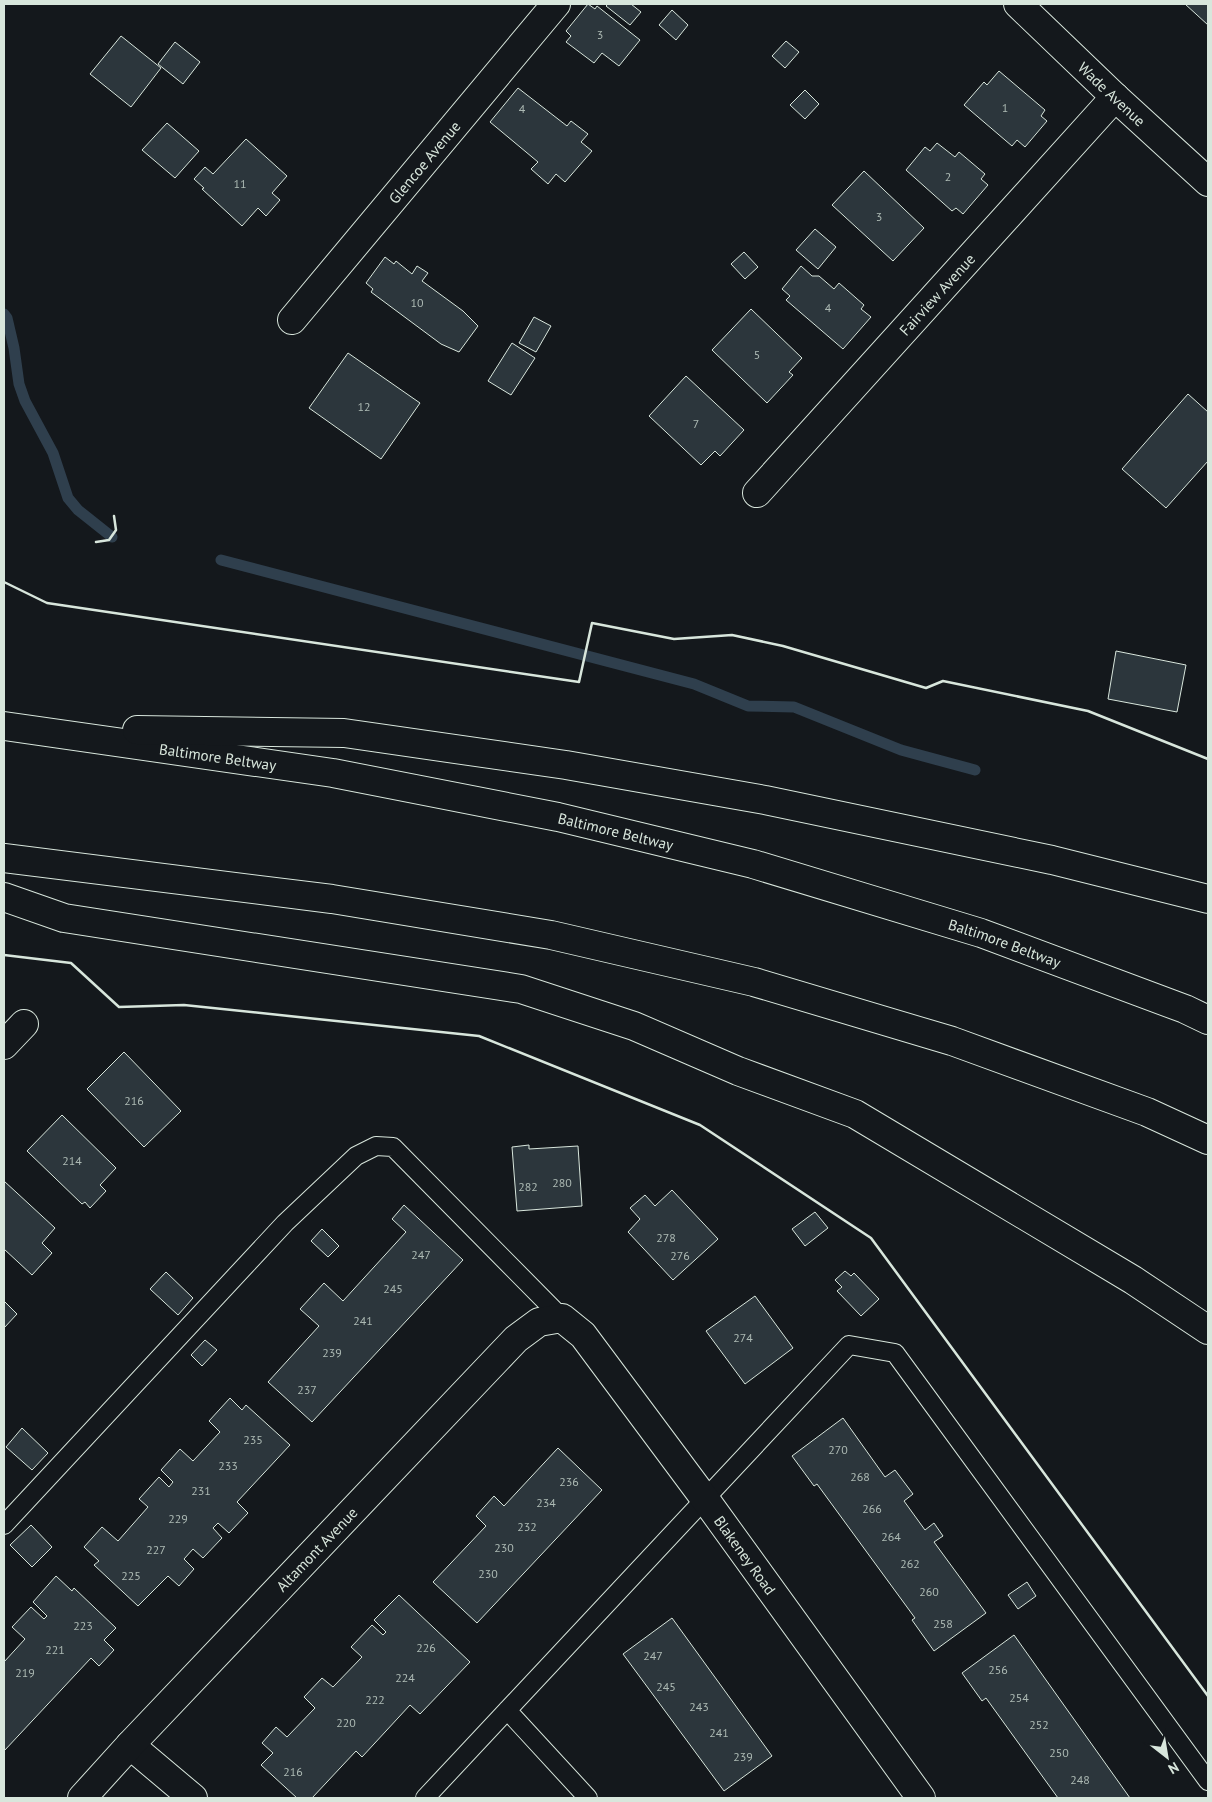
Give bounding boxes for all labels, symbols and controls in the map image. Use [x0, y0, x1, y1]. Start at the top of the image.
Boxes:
house number: 3 [597, 27, 603, 42]
street label: Wade Avenue [1074, 58, 1150, 130]
house number: 1 [1002, 100, 1008, 115]
house number: 4 [519, 101, 526, 116]
street label: Glencoe Avenue [384, 117, 464, 207]
house number: 2 [945, 169, 951, 184]
house number: 11 [233, 176, 247, 191]
house number: 3 [876, 209, 882, 224]
street label: Fairview Avenue [895, 249, 979, 339]
house number: 10 [410, 295, 424, 310]
house number: 4 [825, 300, 832, 315]
house number: 5 [754, 347, 760, 362]
house number: 12 [357, 399, 371, 414]
house number: 7 [693, 416, 699, 431]
street label: Baltimore Beltway [158, 739, 278, 774]
street label: Baltimore Beltway [556, 808, 675, 854]
street label: Baltimore Beltway [946, 914, 1064, 971]
house number: 216 [124, 1093, 144, 1108]
house number: 214 [62, 1153, 82, 1168]
house number: 280 [552, 1175, 572, 1190]
house number: 282 [518, 1179, 538, 1194]
house number: 278 [656, 1230, 676, 1245]
house number: 247 [411, 1247, 431, 1262]
house number: 276 [670, 1248, 690, 1263]
house number: 245 [383, 1281, 403, 1296]
house number: 241 [353, 1313, 373, 1328]
house number: 274 [733, 1330, 753, 1345]
house number: 239 [322, 1345, 342, 1360]
house number: 237 [297, 1382, 317, 1397]
house number: 235 [243, 1432, 263, 1447]
house number: 270 [828, 1442, 848, 1457]
house number: 233 [218, 1458, 238, 1473]
house number: 268 [850, 1469, 870, 1484]
house number: 236 [559, 1474, 579, 1489]
house number: 231 [191, 1483, 211, 1498]
house number: 234 [536, 1495, 556, 1510]
house number: 266 [862, 1501, 882, 1516]
street label: Altamont Avenue [272, 1503, 361, 1595]
house number: 229 [168, 1511, 188, 1526]
street label: Blakeney Road [710, 1512, 780, 1598]
house number: 232 [517, 1519, 537, 1534]
house number: 264 [881, 1529, 901, 1544]
house number: 230 [494, 1540, 514, 1555]
house number: 227 [146, 1542, 166, 1557]
house number: 262 [900, 1556, 920, 1571]
house number: 230 [478, 1566, 498, 1581]
house number: 225 [121, 1568, 141, 1583]
house number: 260 [919, 1584, 939, 1599]
house number: 258 [933, 1616, 953, 1631]
house number: 223 [73, 1618, 93, 1633]
house number: 226 [416, 1640, 436, 1655]
house number: 221 [45, 1642, 65, 1657]
house number: 247 [643, 1648, 663, 1663]
house number: 256 [988, 1662, 1008, 1677]
house number: 219 [15, 1665, 35, 1680]
house number: 224 [395, 1670, 415, 1685]
house number: 245 [656, 1679, 676, 1694]
house number: 254 [1009, 1690, 1029, 1705]
house number: 222 [365, 1692, 385, 1707]
house number: 243 [689, 1699, 709, 1714]
house number: 220 [336, 1715, 356, 1730]
house number: 252 [1029, 1717, 1049, 1732]
house number: 241 [709, 1725, 729, 1740]
north arrow [1142, 1732, 1192, 1782]
house number: 250 [1049, 1745, 1069, 1760]
house number: 239 [733, 1749, 753, 1764]
text: N [1165, 1758, 1182, 1778]
house number: 216 [283, 1764, 303, 1779]
house number: 248 [1070, 1772, 1090, 1787]

